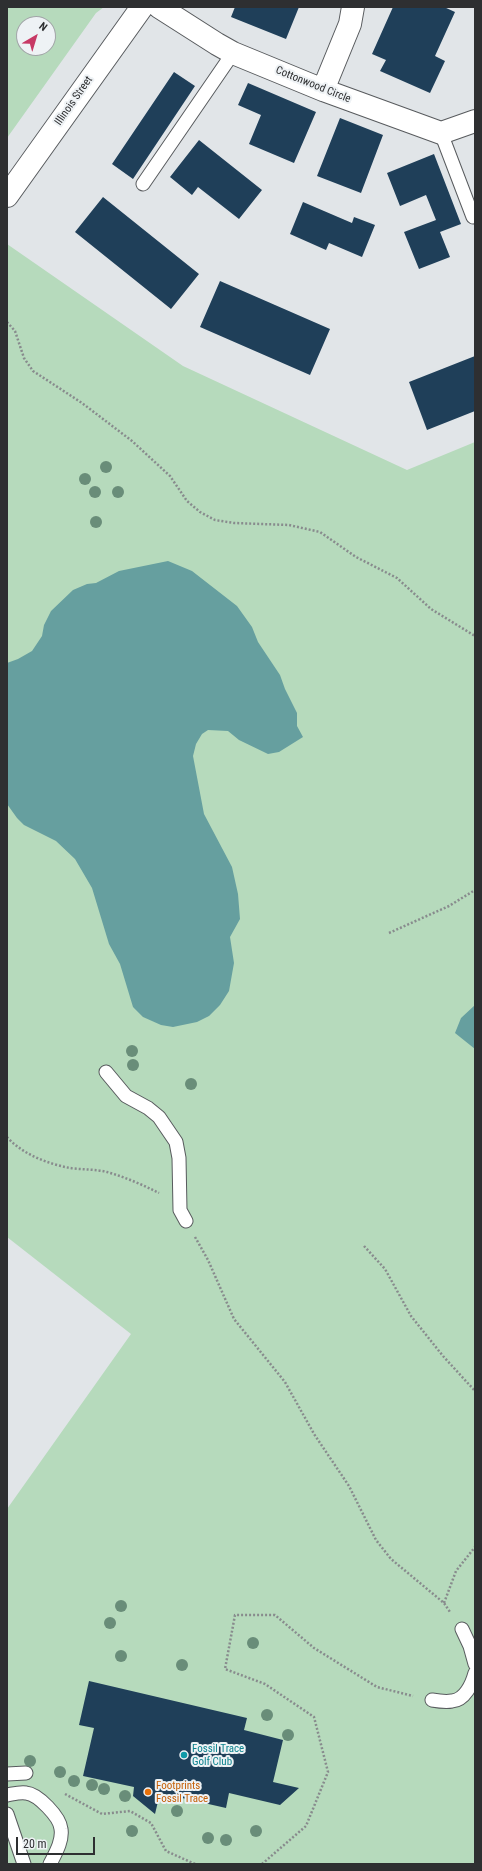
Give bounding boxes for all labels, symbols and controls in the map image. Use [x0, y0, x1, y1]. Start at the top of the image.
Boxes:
north arrow [16, 16, 56, 56]
text: N [36, 20, 50, 34]
street label: Cottonwood Circle [273, 64, 353, 106]
street label: Illinois Street [52, 74, 96, 128]
place label: Fossil Trace Golf Club [192, 1742, 244, 1768]
marker: Fossil Trace Golf Club [179, 1750, 189, 1760]
place label: Footprints Fossil Trace [156, 1779, 208, 1805]
marker: Footprints Fossil Trace [143, 1787, 153, 1797]
scale bar [18, 1829, 97, 1855]
text: 20 m [23, 1837, 47, 1851]

